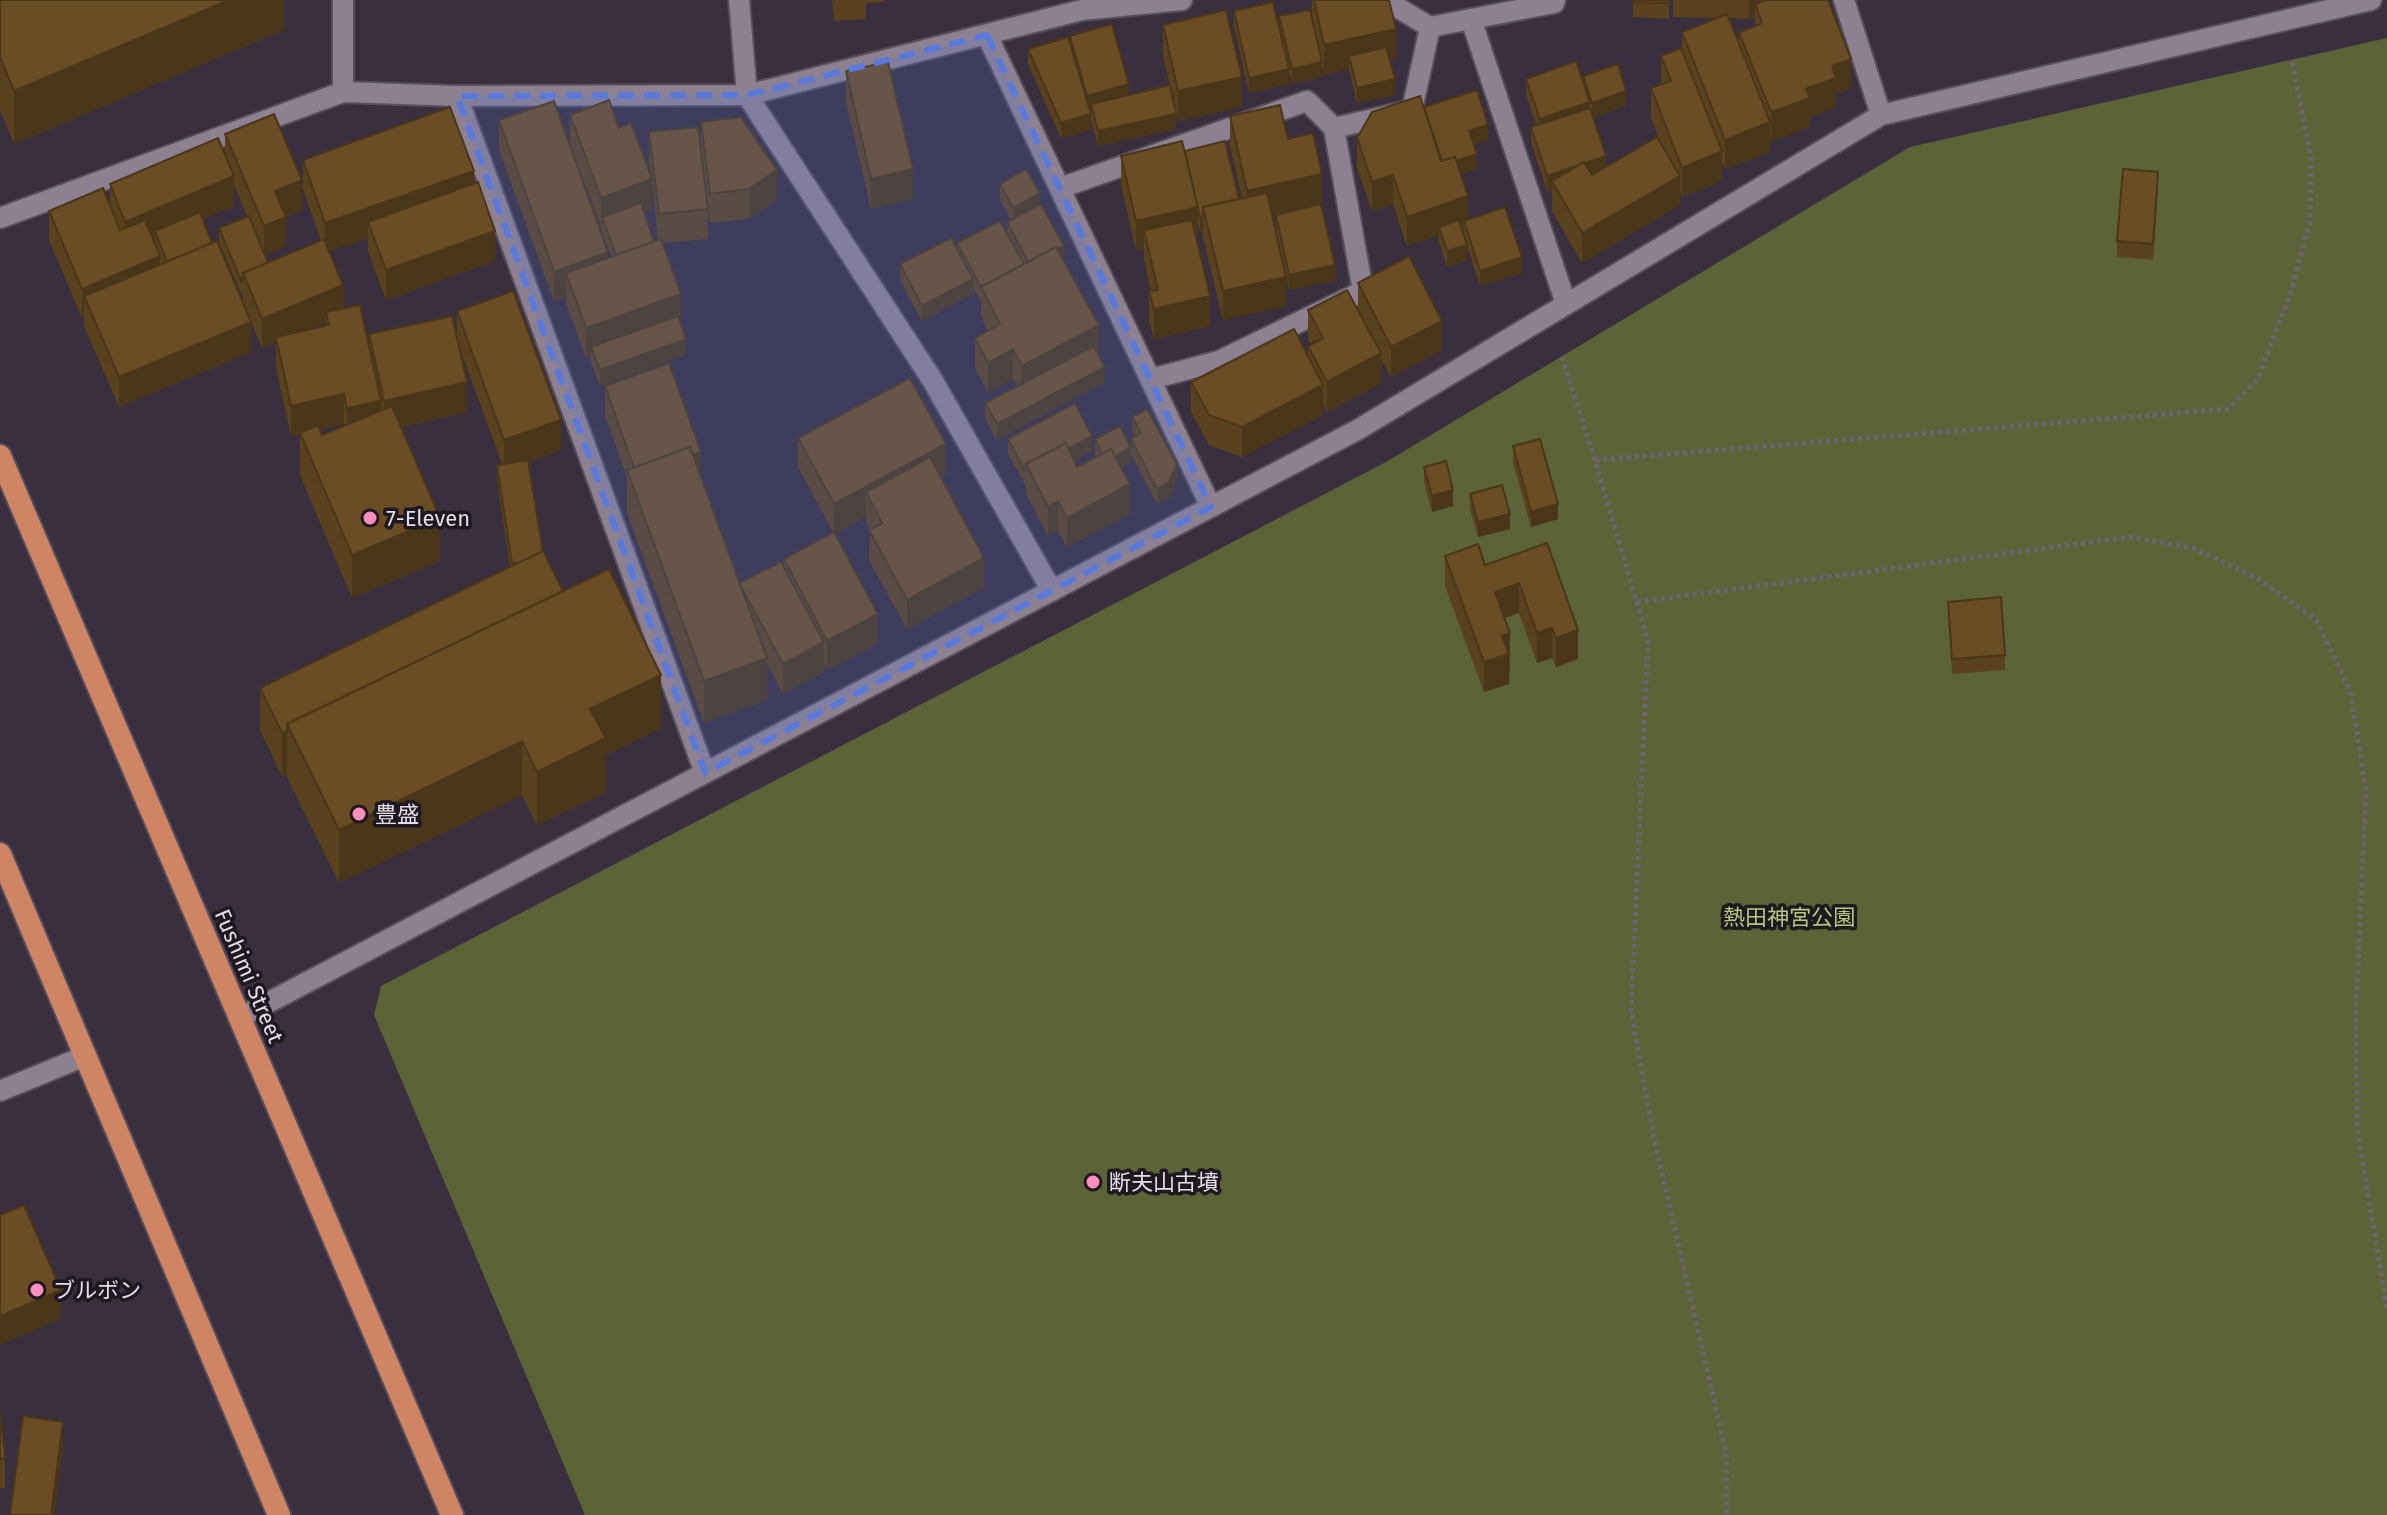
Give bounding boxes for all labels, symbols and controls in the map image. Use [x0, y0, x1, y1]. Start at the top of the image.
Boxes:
place label: 7-Eleven [386, 505, 470, 532]
marker: 7-Eleven [361, 509, 379, 527]
place label: 豊盛 [375, 801, 419, 828]
marker: 豊盛 [350, 805, 368, 823]
park label: 熱田神宮公園 [1723, 904, 1855, 931]
street label: Fushimi Street [209, 905, 289, 1047]
place label: 断夫山古墳 [1109, 1169, 1219, 1196]
marker: 断夫山古墳 [1084, 1173, 1102, 1191]
place label: ブルボン [53, 1277, 141, 1304]
marker: ブルボン [28, 1281, 46, 1299]

